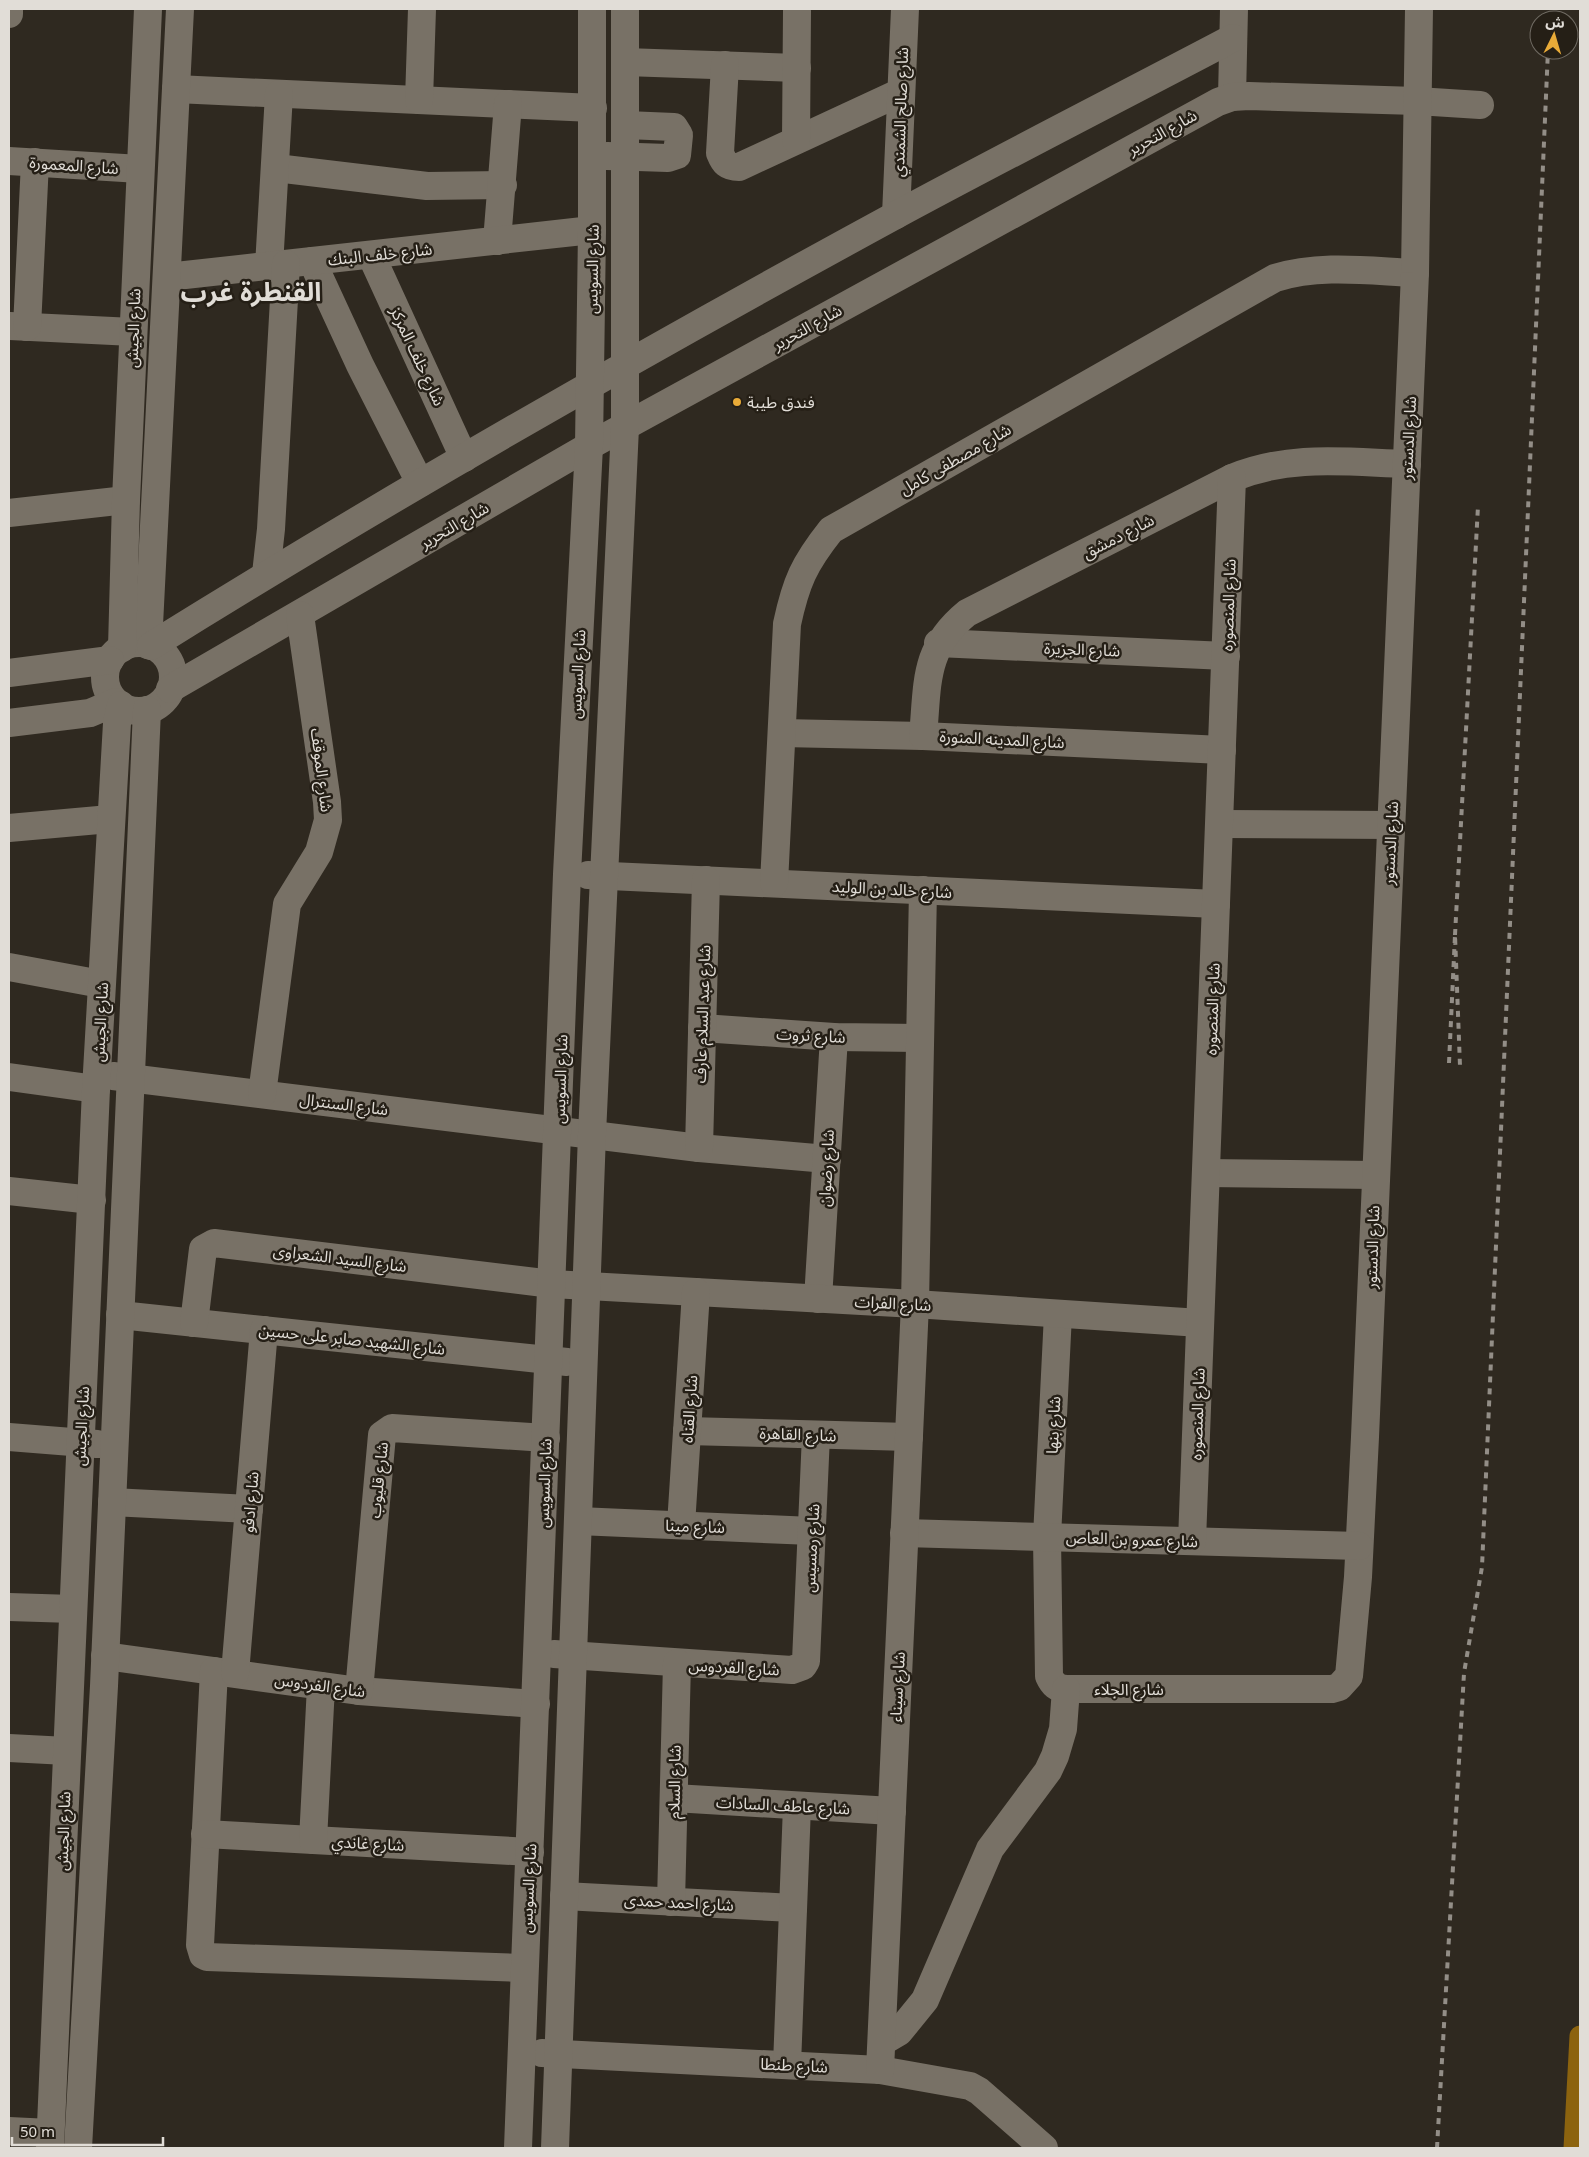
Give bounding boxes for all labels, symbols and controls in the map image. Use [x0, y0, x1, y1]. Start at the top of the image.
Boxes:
north arrow [1529, 10, 1579, 60]
text: ش [1545, 11, 1566, 32]
street label: شارع صالح الشمندي [887, 47, 915, 177]
street label: شارع التحرير [1122, 104, 1202, 162]
street label: شارع المعمورة [28, 151, 119, 181]
street label: شارع السويس [580, 224, 606, 314]
street label: شارع خلف البنك [327, 238, 434, 272]
district label: القنطرة غرب [181, 273, 321, 309]
street label: شارع الجيش [121, 288, 147, 368]
street label: شارع التحرير [767, 299, 847, 357]
street label: شارع خلف المركز [383, 302, 451, 410]
place label: فندق طيبة [747, 391, 815, 413]
marker: فندق طيبة [731, 396, 743, 408]
street label: شارع الدستور [1395, 396, 1423, 482]
street label: شارع مصطفى كامل [895, 418, 1016, 502]
street label: شارع التحرير [415, 496, 494, 556]
street label: شارع دمشق [1078, 509, 1159, 565]
street label: شارع المنصوره [1215, 558, 1243, 652]
street label: شارع السويس [564, 629, 592, 719]
street label: شارع الجزيرة [1043, 637, 1121, 663]
street label: شارع المدينه المنورة [939, 725, 1065, 755]
street label: شارع الموقف [304, 727, 338, 814]
street label: شارع الدستور [1377, 801, 1405, 887]
street label: شارع خالد بن الوليد [831, 875, 953, 905]
street label: شارع عبد السلام عارف [689, 944, 717, 1084]
street label: شارع المنصوره [1199, 962, 1227, 1056]
street label: شارع الجيش [87, 982, 115, 1063]
street label: شارع ثروت [776, 1022, 846, 1050]
street label: شارع السويس [547, 1034, 575, 1124]
street label: شارع السنترال [298, 1088, 390, 1122]
street label: شارع رضوان [813, 1129, 841, 1207]
street label: شارع الدستور [1360, 1205, 1386, 1290]
street label: شارع السيد الشعراوى [272, 1239, 408, 1279]
street label: شارع الفرات [854, 1290, 932, 1318]
street label: شارع الشهيد صابر على حسين [258, 1318, 446, 1362]
street label: شارع المنصوره [1184, 1367, 1212, 1461]
street label: شارع القناه [676, 1374, 704, 1444]
street label: شارع الجيش [68, 1386, 96, 1467]
street label: شارع بنها [1040, 1396, 1067, 1455]
street label: شارع القاهرة [759, 1422, 837, 1448]
street label: شارع السويس [531, 1438, 559, 1528]
street label: شارع قليوب [363, 1441, 395, 1520]
street label: شارع ادفو [236, 1470, 266, 1534]
street label: شارع رمسيس [798, 1503, 826, 1593]
street label: شارع مينا [665, 1514, 725, 1540]
street label: شارع عمرو بن العاص [1065, 1526, 1198, 1554]
street label: شارع سيناء [884, 1651, 912, 1723]
street label: شارع الفردوس [688, 1654, 780, 1682]
street label: شارع الفردوس [273, 1668, 367, 1704]
street label: شارع الجلاء [1094, 1678, 1164, 1702]
street label: شارع السلام [662, 1745, 688, 1819]
street label: شارع الجيش [51, 1791, 77, 1871]
street label: شارع عاطف السادات [715, 1791, 851, 1821]
street label: شارع غاندي [331, 1830, 405, 1858]
street label: شارع السويس [515, 1843, 543, 1933]
street label: شارع احمد حمدى [623, 1888, 734, 1918]
street label: شارع طنطا [760, 2052, 828, 2080]
scale bar [12, 2114, 164, 2146]
text: 50 m [20, 2121, 55, 2141]

